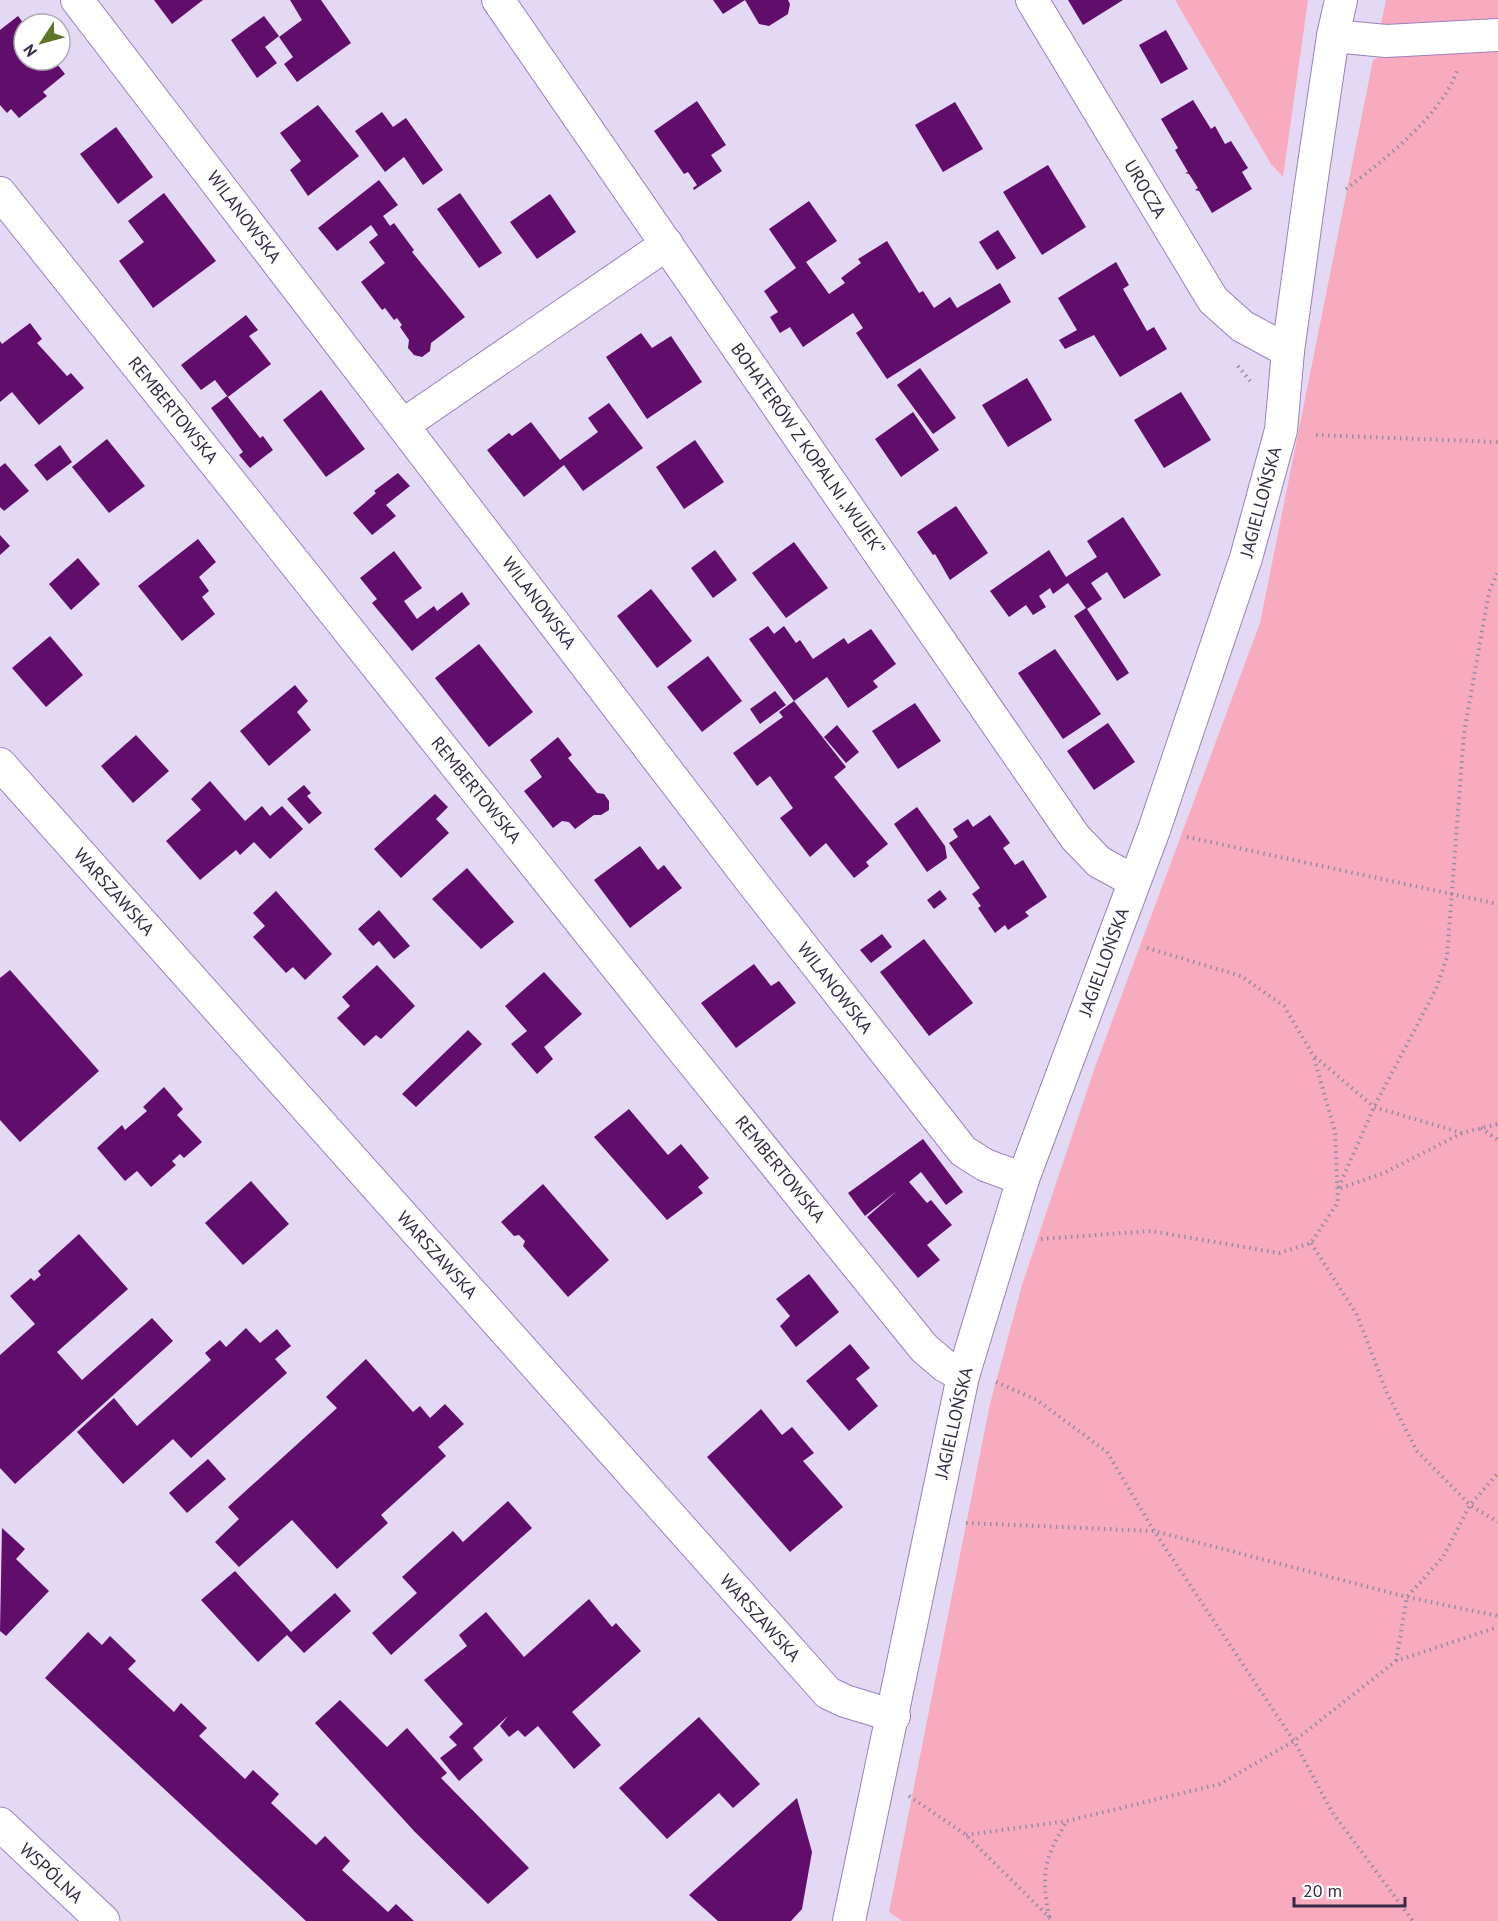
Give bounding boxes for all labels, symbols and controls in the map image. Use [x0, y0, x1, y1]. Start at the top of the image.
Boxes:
north arrow [12, 12, 72, 72]
text: N [19, 41, 41, 61]
street label: UROCZA [1119, 155, 1172, 222]
street label: WILANOWSKA [202, 166, 287, 268]
street label: BOHATERÓW Z KOPALNI „WUJEK” [726, 338, 891, 559]
street label: REMBERTOWSKA [123, 352, 224, 468]
street label: JAGIELLOŃSKA [1234, 444, 1286, 561]
street label: WILANOWSKA [497, 552, 582, 654]
street label: REMBERTOWSKA [426, 732, 527, 848]
street label: WARSZAWSKA [69, 843, 160, 941]
street label: JAGIELLOŃSKA [1073, 904, 1134, 1020]
street label: WILANOWSKA [793, 937, 878, 1038]
street label: REMBERTOWSKA [730, 1111, 831, 1227]
street label: WARSZAWSKA [392, 1206, 483, 1304]
street label: JAGIELLOŃSKA [929, 1365, 978, 1482]
street label: WARSZAWSKA [715, 1569, 806, 1667]
street label: WSPÓLNA [15, 1837, 88, 1908]
scale bar [1294, 1870, 1405, 1908]
text: 20 m [1303, 1879, 1342, 1902]

